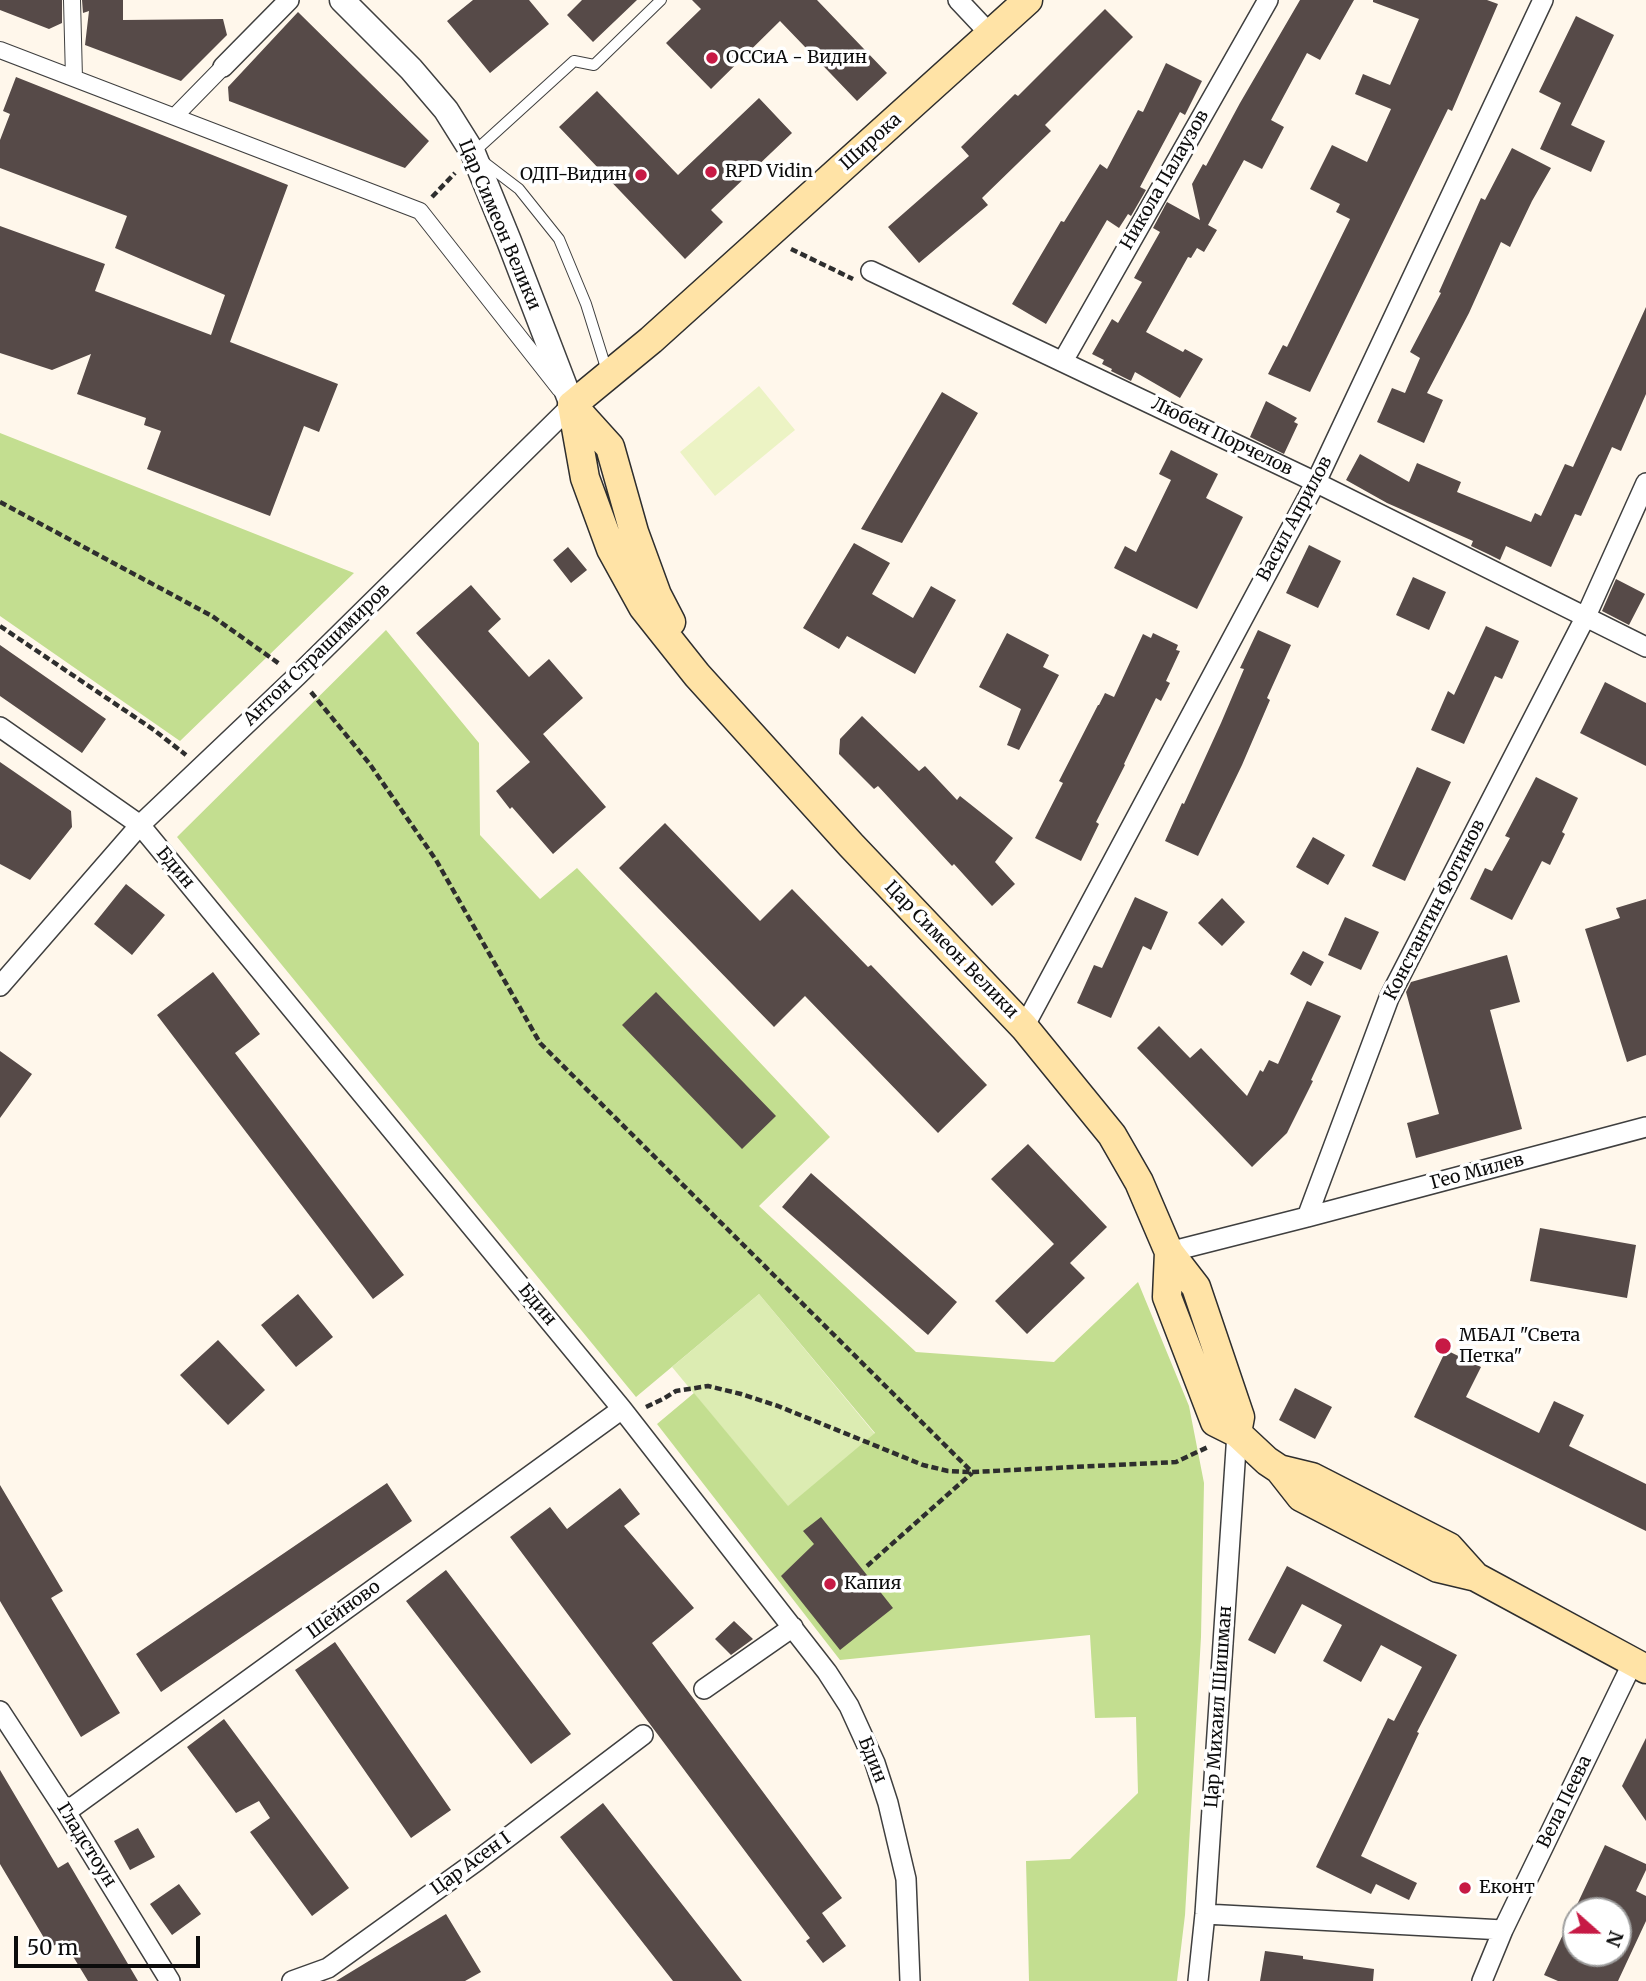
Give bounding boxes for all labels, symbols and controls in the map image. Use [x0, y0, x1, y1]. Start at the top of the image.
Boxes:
place label: ОССиА - Видин [726, 47, 867, 69]
marker: ОССиА - Видин [704, 50, 720, 66]
street label: Никола Палаузов [1116, 106, 1214, 254]
street label: Широка [836, 109, 906, 175]
street label: Цар Симеон Велики [453, 137, 545, 313]
place label: RPD Vidin [725, 161, 813, 183]
place label: ОДП-Видин [520, 164, 627, 186]
marker: RPD Vidin [703, 164, 719, 180]
marker: ОДП-Видин [633, 167, 649, 183]
street label: Любен Порчелов [1148, 394, 1296, 480]
street label: Васил Априлов [1253, 453, 1337, 585]
street label: Антон Страшимиров [239, 579, 395, 731]
street label: Константин Фотинов [1380, 816, 1490, 1004]
street label: Бдин [151, 843, 199, 893]
street label: Цар Симеон Велики [880, 877, 1022, 1023]
street label: Гео Милев [1428, 1149, 1526, 1195]
street label: Бдин [513, 1280, 561, 1330]
place label: МБАЛ "Света Петка" [1459, 1325, 1580, 1368]
marker: МБАЛ "Света Петка" [1433, 1336, 1453, 1356]
place label: Капия [844, 1573, 901, 1595]
street label: Шейново [303, 1576, 385, 1644]
marker: Капия [822, 1576, 838, 1592]
street label: Цар Михаил Шишман [1201, 1605, 1237, 1809]
street label: Бдин [853, 1734, 891, 1786]
street label: Вела Пеева [1533, 1752, 1597, 1852]
street label: Гладстоун [52, 1799, 120, 1891]
street label: Цар Асен I [427, 1828, 515, 1900]
place label: Еконт [1479, 1877, 1535, 1899]
marker: Еконт [1457, 1880, 1473, 1896]
north arrow [1562, 1897, 1632, 1967]
scale bar [18, 1922, 203, 1966]
text: N [1601, 1927, 1629, 1950]
text: 50 m [27, 1934, 78, 1961]

